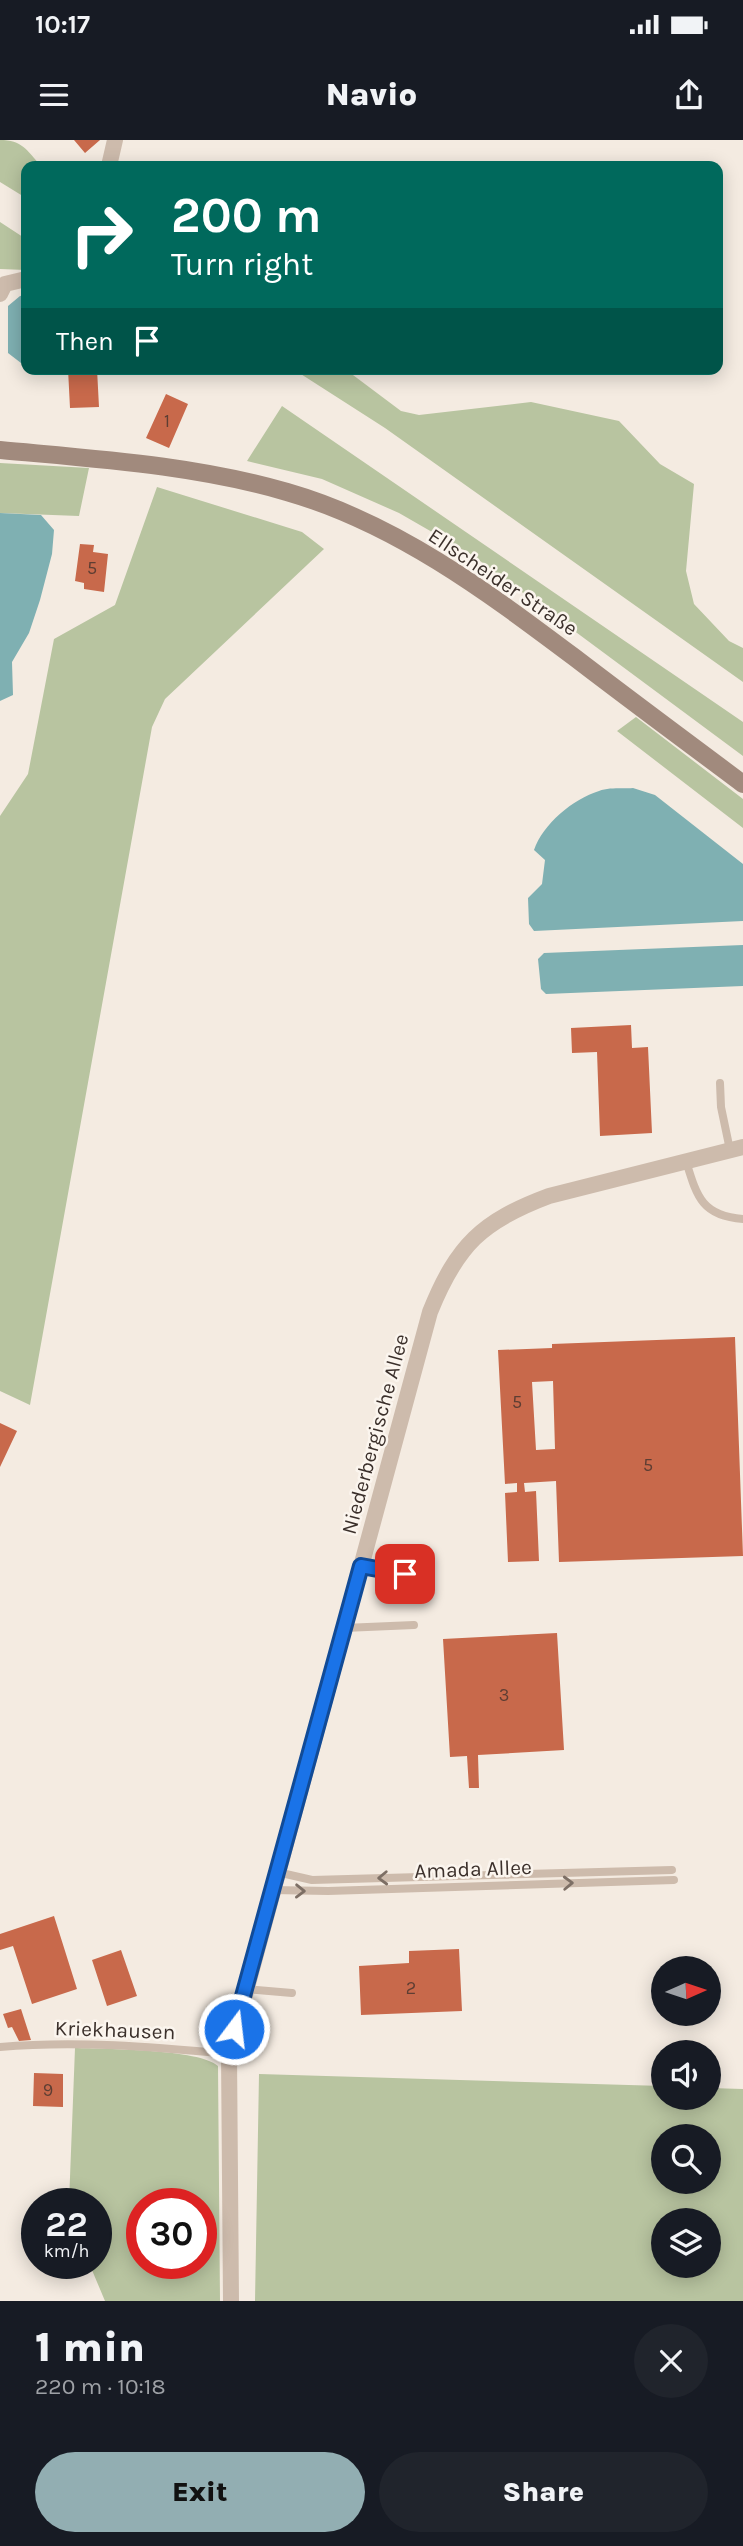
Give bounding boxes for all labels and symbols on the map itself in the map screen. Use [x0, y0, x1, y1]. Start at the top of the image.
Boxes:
house number: 1 [164, 410, 170, 432]
street label: Ellscheider Straße [424, 523, 582, 641]
house number: 5 [87, 557, 97, 579]
street label: Niederbergische Allee [337, 1331, 413, 1537]
house number: 5 [512, 1391, 522, 1413]
house number: 5 [643, 1454, 653, 1476]
pin [375, 1544, 435, 1604]
house number: 3 [499, 1684, 509, 1706]
street label: Amada Allee [414, 1855, 532, 1883]
one-way arrow [378, 1870, 389, 1885]
one-way arrow [562, 1876, 573, 1891]
one-way arrow [295, 1883, 306, 1898]
north arrow [651, 1956, 721, 2026]
house number: 2 [406, 1977, 416, 1999]
position arrow [197, 1992, 271, 2066]
street label: Kriekhausen [54, 2016, 176, 2044]
house number: 9 [43, 2079, 53, 2101]
speed limit sign: 30 [126, 2188, 217, 2279]

